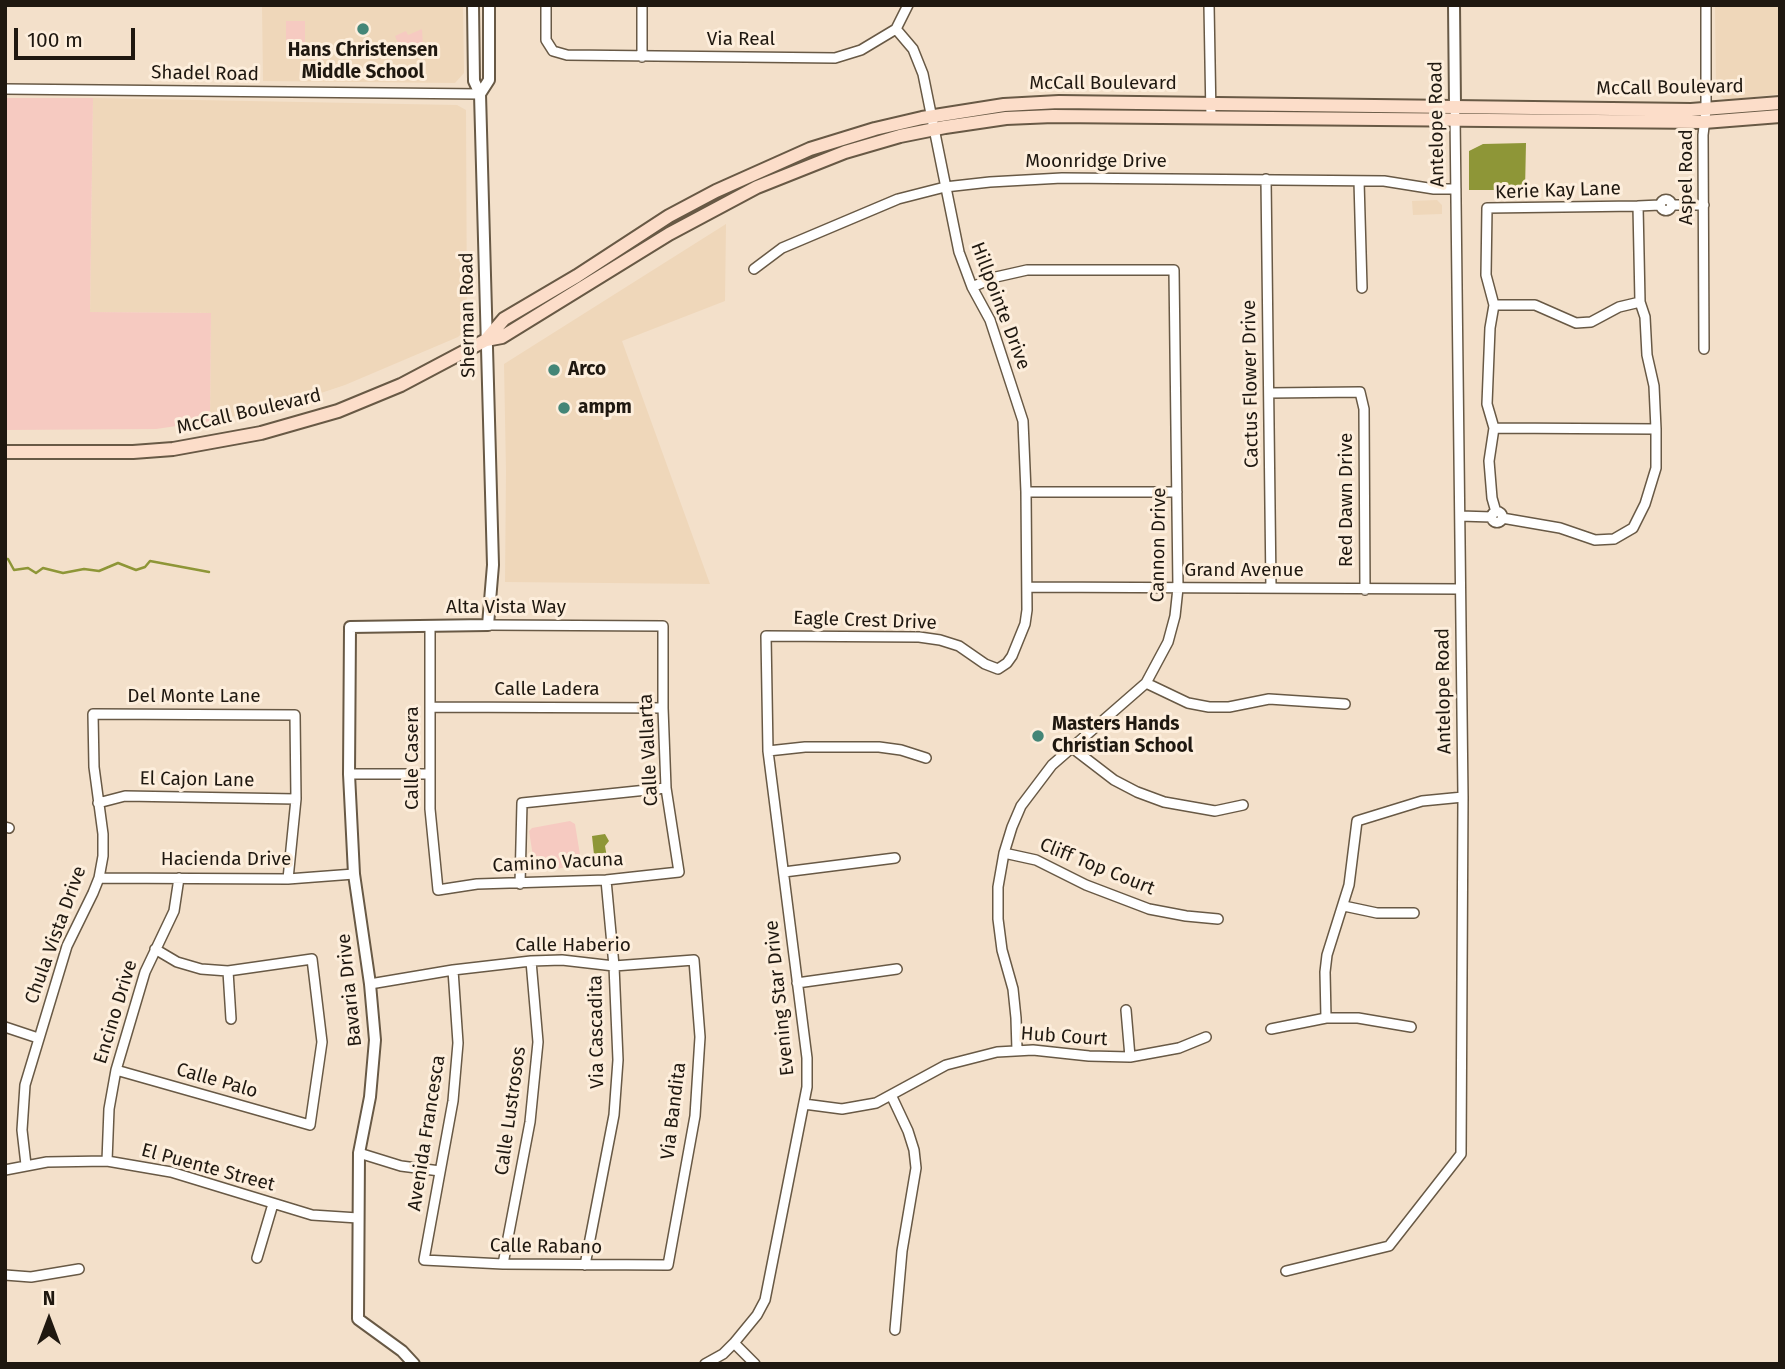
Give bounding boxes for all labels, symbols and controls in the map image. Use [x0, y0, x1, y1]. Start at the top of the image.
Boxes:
scale bar [18, 14, 138, 58]
marker: Hans Christensen Middle School [355, 21, 371, 37]
text: 100 m [27, 27, 83, 53]
street label: Via Real [707, 29, 775, 51]
place label: Hans Christensen Middle School [288, 40, 438, 84]
street label: Antelope Road [1425, 61, 1449, 187]
street label: Shadel Road [151, 62, 259, 86]
street label: McCall Boulevard [1029, 73, 1177, 95]
street label: McCall Boulevard [1596, 75, 1744, 101]
street label: Aspel Road [1676, 129, 1698, 225]
street label: Moonridge Drive [1025, 151, 1167, 173]
street label: Kerie Kay Lane [1495, 177, 1621, 205]
street label: Hillpointe Drive [965, 239, 1035, 373]
street label: Sherman Road [456, 252, 480, 378]
street label: Cactus Flower Drive [1238, 300, 1264, 468]
place label: Arco [568, 359, 606, 381]
marker: Arco [546, 362, 562, 378]
street label: McCall Boulevard [175, 384, 323, 440]
place label: ampm [578, 397, 632, 419]
marker: ampm [556, 400, 572, 416]
street label: Red Dawn Drive [1336, 433, 1358, 567]
street label: Cannon Drive [1147, 487, 1171, 603]
street label: Grand Avenue [1184, 560, 1304, 582]
street label: Alta Vista Way [446, 597, 566, 619]
street label: Eagle Crest Drive [793, 607, 937, 635]
street label: Antelope Road [1432, 628, 1456, 754]
street label: Calle Ladera [494, 679, 600, 701]
street label: Del Monte Lane [127, 686, 261, 708]
street label: Calle Vallarta [635, 693, 663, 807]
street label: Calle Casera [402, 706, 424, 810]
place label: Masters Hands Christian School [1052, 714, 1193, 758]
marker: Masters Hands Christian School [1030, 728, 1046, 744]
street label: El Cajon Lane [139, 768, 255, 792]
street label: Cliff Top Court [1036, 834, 1158, 900]
street label: Camino Vacuna [492, 848, 624, 878]
street label: Hacienda Drive [161, 849, 291, 871]
street label: Chula Vista Drive [21, 863, 91, 1007]
street label: Evening Star Drive [760, 919, 800, 1077]
street label: Bavaria Drive [333, 932, 367, 1048]
street label: Calle Haberio [515, 935, 631, 957]
street label: Encino Drive [89, 957, 143, 1067]
street label: Via Cascadita [585, 975, 609, 1089]
street label: Hub Court [1020, 1023, 1108, 1051]
street label: Calle Lustrosos [491, 1045, 531, 1177]
street label: Avenida Francesca [403, 1053, 451, 1213]
street label: Calle Palo [174, 1059, 260, 1103]
street label: Via Bandita [657, 1061, 691, 1161]
street label: El Puente Street [139, 1139, 277, 1197]
street label: Calle Rabano [490, 1235, 602, 1259]
north arrow [14, 1285, 84, 1355]
text: N [43, 1287, 55, 1310]

